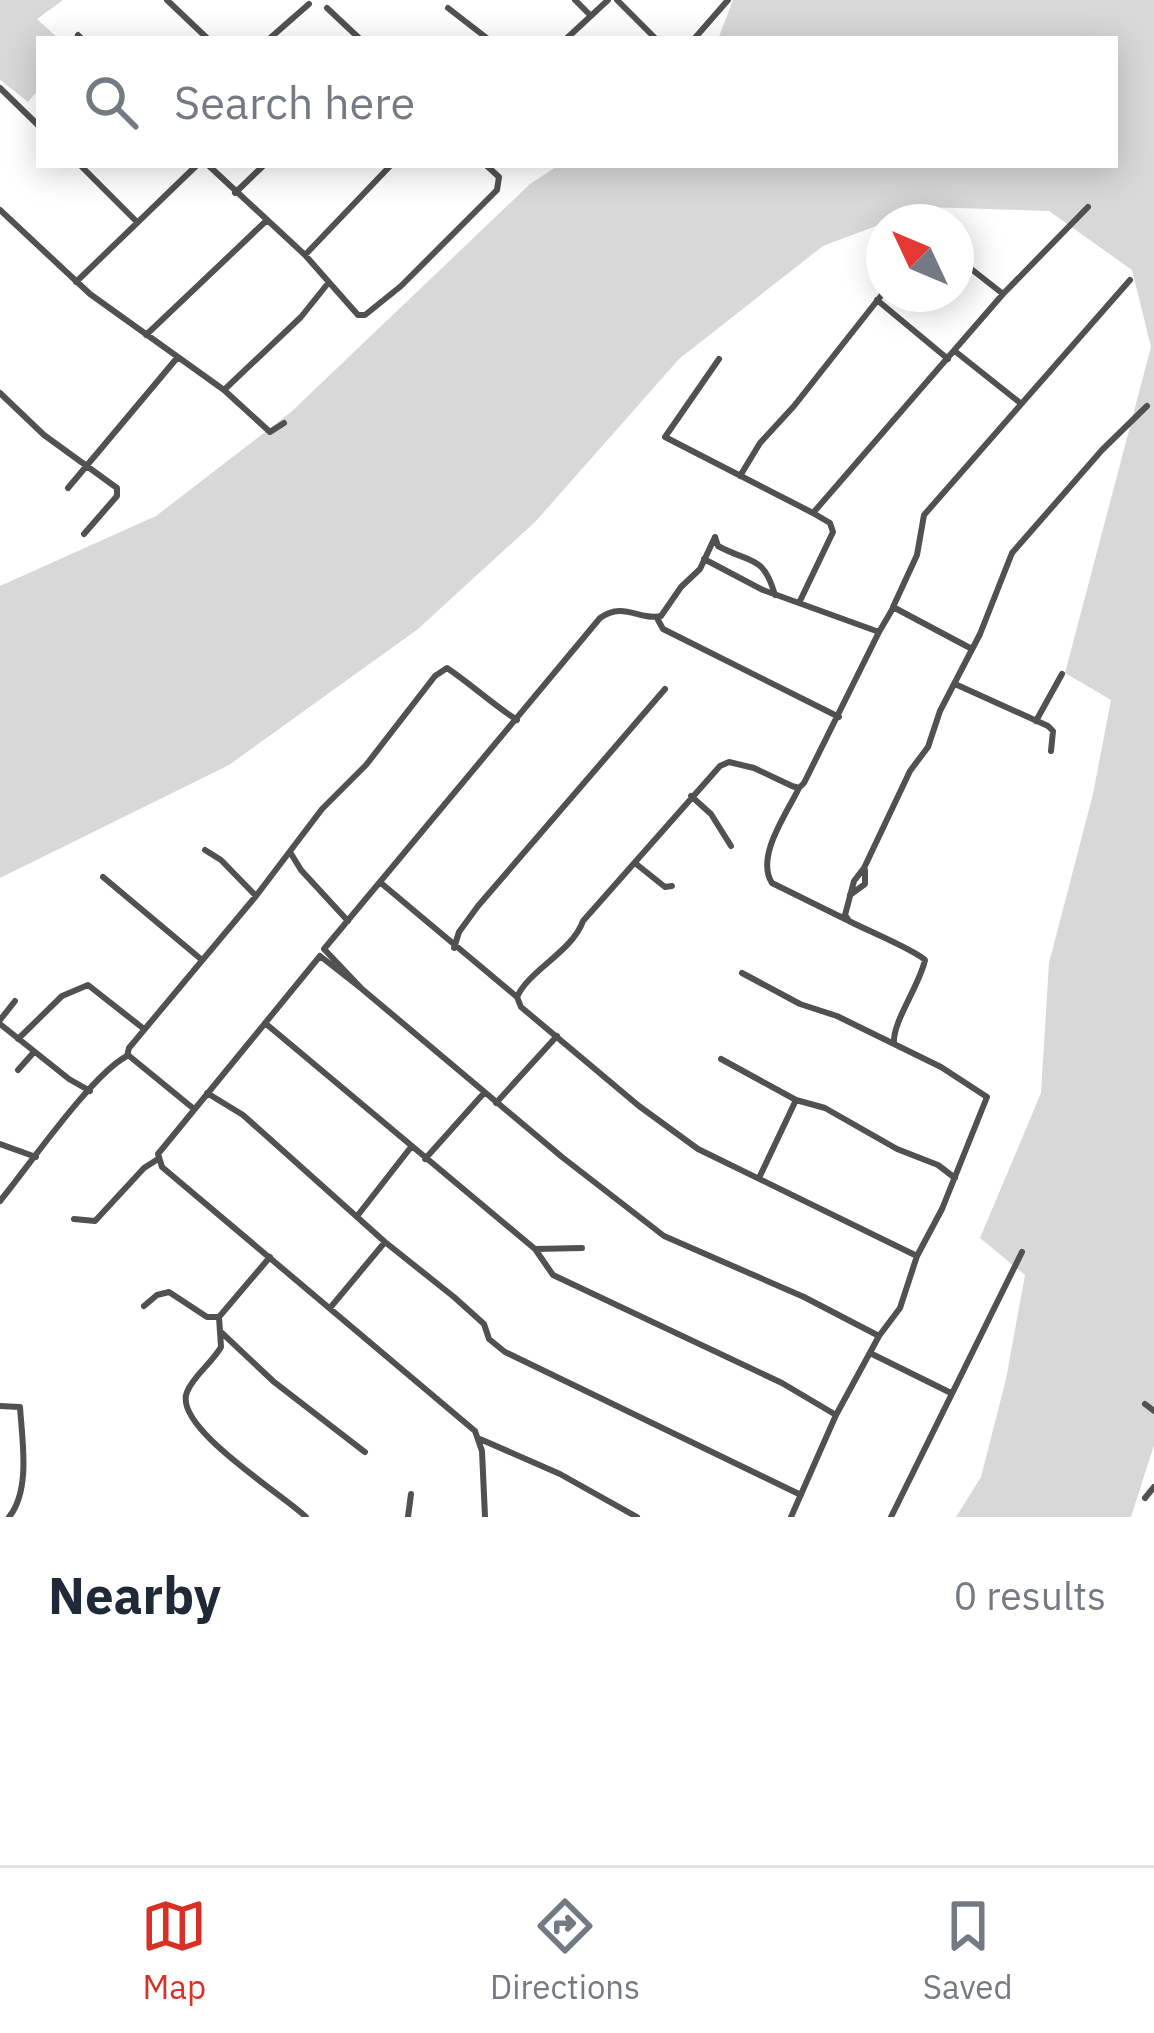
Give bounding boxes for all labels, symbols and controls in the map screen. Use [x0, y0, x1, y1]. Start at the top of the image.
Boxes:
search box [36, 36, 1118, 168]
icon: search [78, 69, 144, 135]
text: Search here [174, 73, 415, 131]
north arrow [866, 204, 974, 312]
text: Nearby [48, 1562, 221, 1628]
text: 0 results [954, 1570, 1106, 1621]
tab: Map [141, 1893, 207, 2008]
tab: Directions [490, 1893, 640, 2008]
tab: Saved [923, 1893, 1013, 2008]

